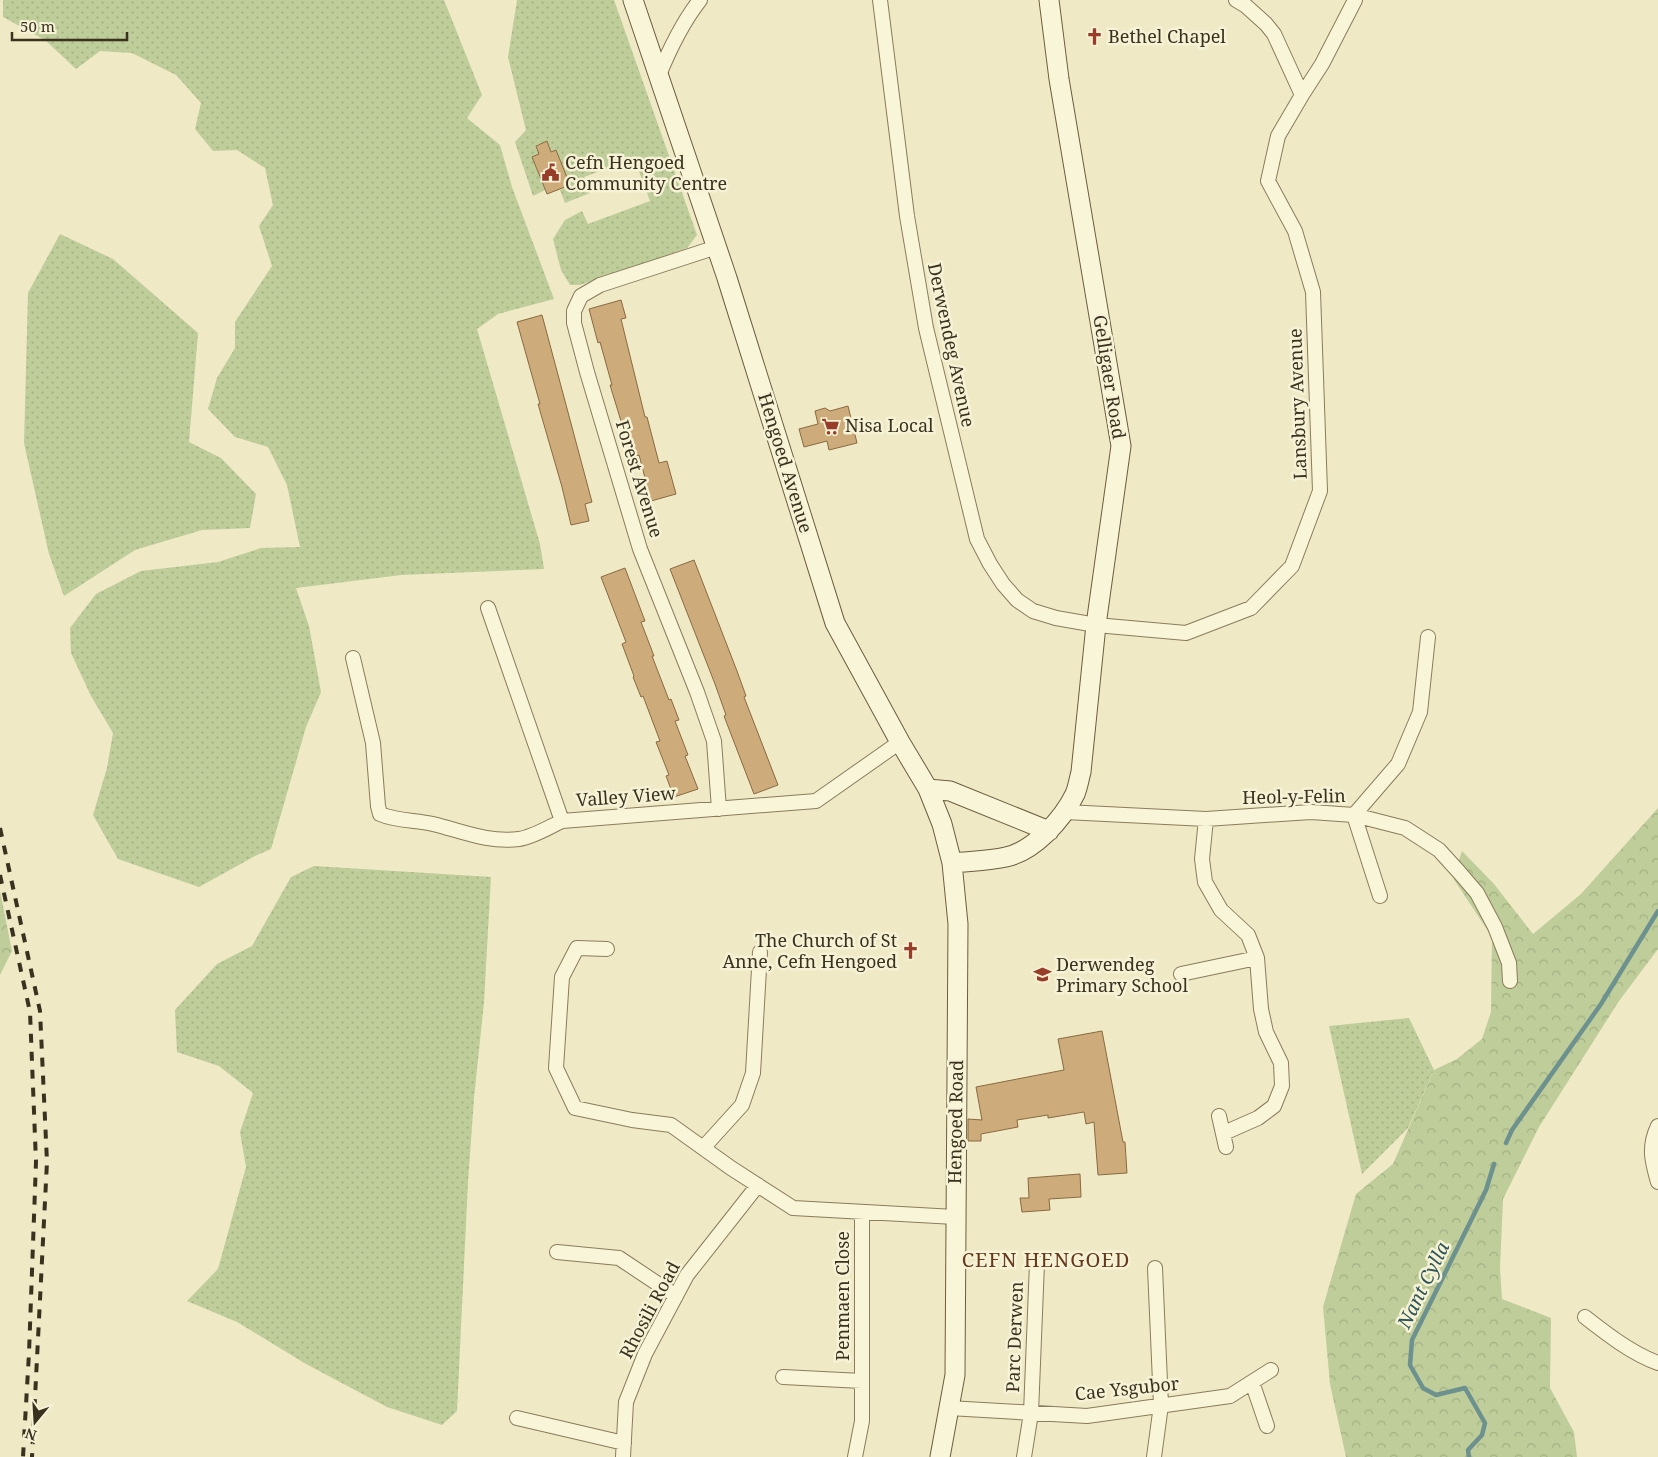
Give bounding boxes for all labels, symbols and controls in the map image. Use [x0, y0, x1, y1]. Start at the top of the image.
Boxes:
scale bar [12, 10, 128, 42]
text: 50 m [20, 16, 55, 36]
place label: Bethel Chapel [1108, 24, 1226, 48]
church icon: Bethel Chapel [1084, 27, 1104, 47]
place label: Cefn Hengoed Community Centre [565, 150, 727, 195]
public building icon: Cefn Hengoed Community Centre [541, 163, 561, 183]
street label: Derwendeg Avenue [923, 260, 981, 429]
street label: Gelligaer Road [1088, 313, 1132, 441]
street label: Lansbury Avenue [1282, 328, 1312, 480]
street label: Hengoed Avenue [753, 390, 819, 536]
place label: Nisa Local [845, 413, 934, 437]
supermarket icon: Nisa Local [821, 416, 841, 436]
street label: Forest Avenue [611, 417, 669, 540]
street label: Valley View [575, 781, 677, 811]
street label: Heol-y-Felin [1242, 783, 1346, 809]
place label: The Church of St Anne, Cefn Hengoed [722, 928, 897, 973]
church icon: The Church of St Anne, Cefn Hengoed [901, 941, 921, 961]
place label: Derwendeg Primary School [1056, 952, 1188, 997]
school or university icon: Derwendeg Primary School [1032, 965, 1052, 985]
street label: Hengoed Road [942, 1060, 968, 1184]
street label: Penmaen Close [830, 1231, 854, 1361]
water label: Nant Cylla [1390, 1237, 1455, 1334]
district label: CEFN HENGOED [962, 1246, 1130, 1273]
street label: Rhosili Road [613, 1257, 685, 1362]
street label: Parc Derwen [1000, 1281, 1028, 1393]
street label: Cae Ysgubor [1074, 1371, 1181, 1405]
north arrow [10, 1397, 60, 1447]
text: N [23, 1424, 39, 1446]

